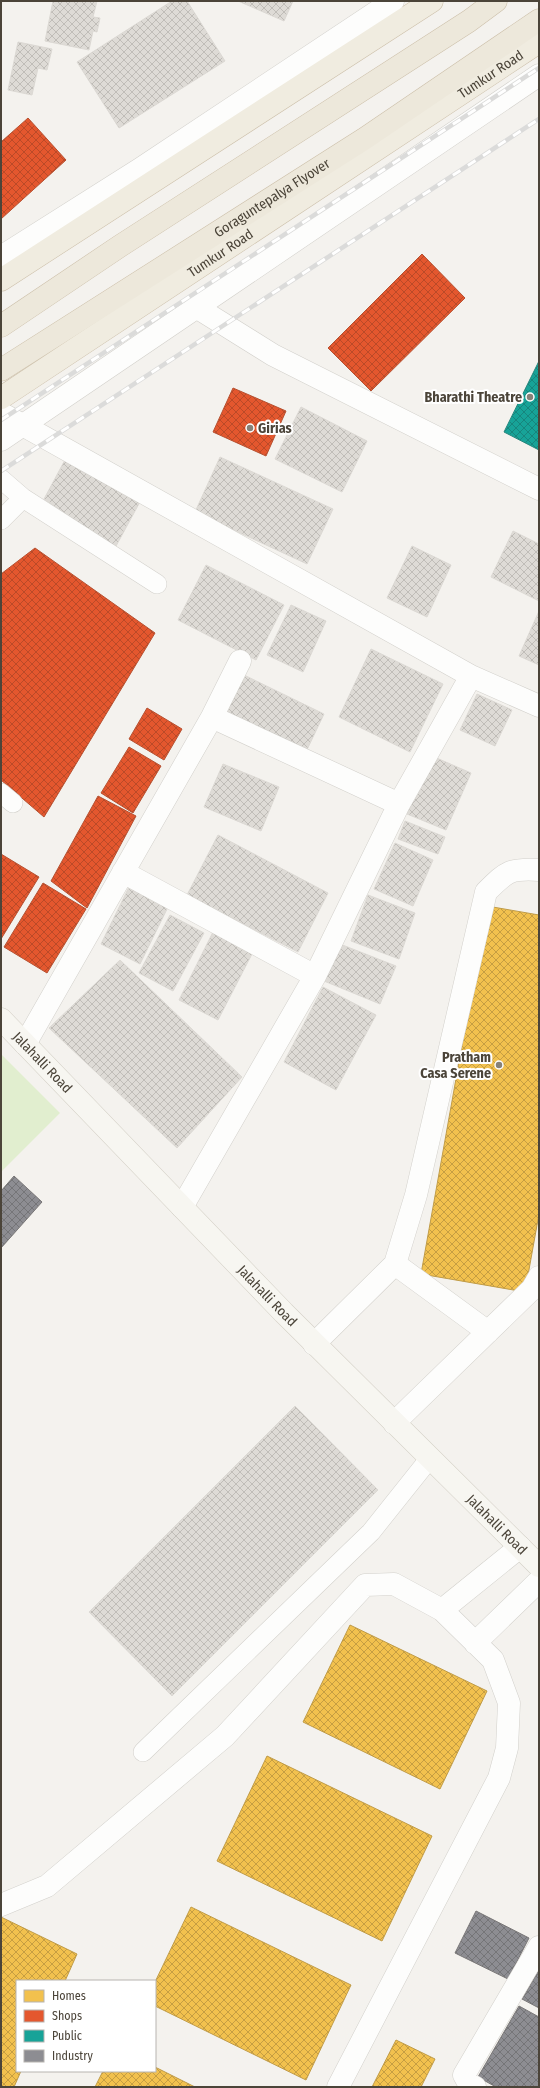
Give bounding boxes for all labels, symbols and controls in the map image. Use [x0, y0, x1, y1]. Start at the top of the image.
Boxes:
street label: Tumkur Road [455, 46, 527, 102]
street label: Goraguntepalya Flyover [211, 154, 333, 241]
street label: Tumkur Road [184, 225, 256, 281]
place label: Bharathi Theatre [425, 389, 522, 406]
marker: Bharathi Theatre [525, 392, 535, 402]
place label: Girias [258, 420, 292, 437]
marker: Girias [245, 423, 255, 433]
street label: Jalahalli Road [9, 1028, 76, 1096]
place label: Pratham Casa Serene [420, 1049, 491, 1082]
marker: Pratham Casa Serene [494, 1060, 504, 1070]
street label: Jalahalli Road [234, 1261, 301, 1330]
street label: Jalahalli Road [463, 1491, 531, 1558]
legend [16, 1980, 156, 2072]
text: Homes [52, 1989, 86, 2003]
text: Shops [52, 2009, 82, 2023]
text: Public [52, 2029, 82, 2043]
text: Industry [52, 2049, 93, 2063]

